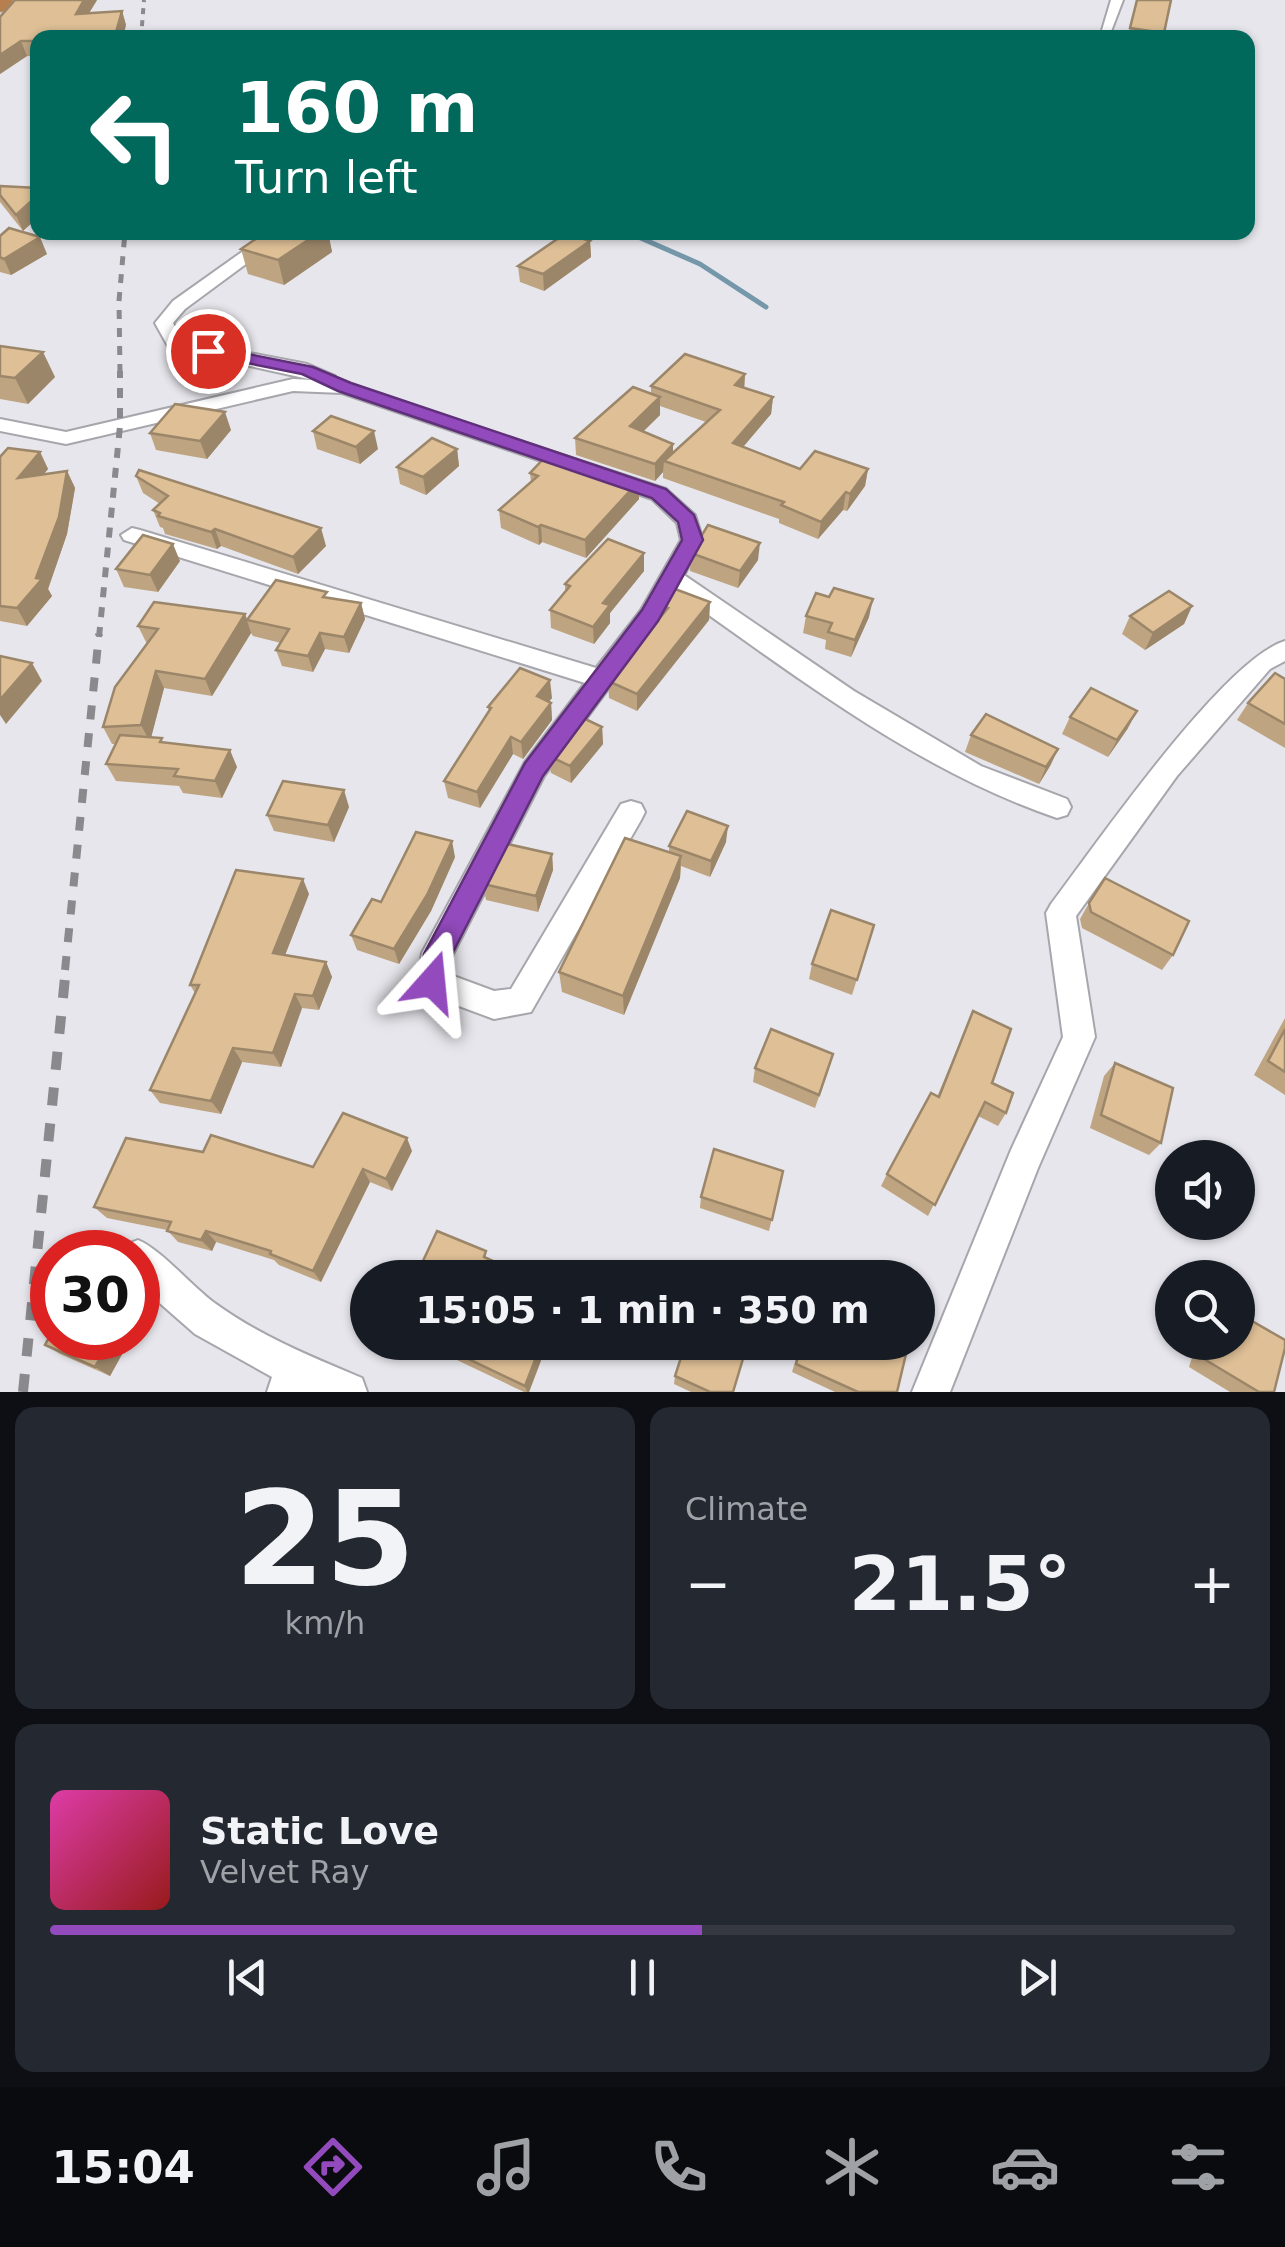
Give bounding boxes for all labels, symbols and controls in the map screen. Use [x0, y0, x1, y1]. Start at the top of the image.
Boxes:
text: 160 m [235, 67, 478, 149]
icon: left [70, 70, 200, 200]
text: Turn left [235, 151, 418, 204]
pin [166, 309, 251, 394]
icon: arrive [181, 324, 236, 379]
position arrow [380, 930, 484, 1034]
map controls [1155, 1140, 1255, 1360]
button: sound [1155, 1140, 1255, 1240]
speed limit sign: 30 [30, 1230, 160, 1360]
button: search [1155, 1260, 1255, 1360]
text: 15:05 · 1 min · 350 m [415, 1288, 870, 1332]
text: 25 [235, 1463, 415, 1615]
text: Climate [685, 1490, 808, 1528]
text: 21.5° [849, 1540, 1071, 1628]
text: − [685, 1552, 731, 1616]
text: + [1189, 1552, 1235, 1616]
text: km/h [285, 1604, 365, 1642]
text: Static Love [200, 1809, 439, 1853]
text: Velvet Ray [200, 1853, 369, 1891]
icon: previous [220, 1950, 275, 2005]
icon: pause [615, 1950, 670, 2005]
icon: next [1010, 1950, 1065, 2005]
icon: directions [298, 2132, 368, 2202]
icon: music [471, 2132, 541, 2202]
icon: phone [644, 2132, 714, 2202]
icon: climate [817, 2132, 887, 2202]
icon: car [990, 2132, 1060, 2202]
icon: filters [1163, 2132, 1233, 2202]
text: 15:04 [52, 2141, 195, 2194]

